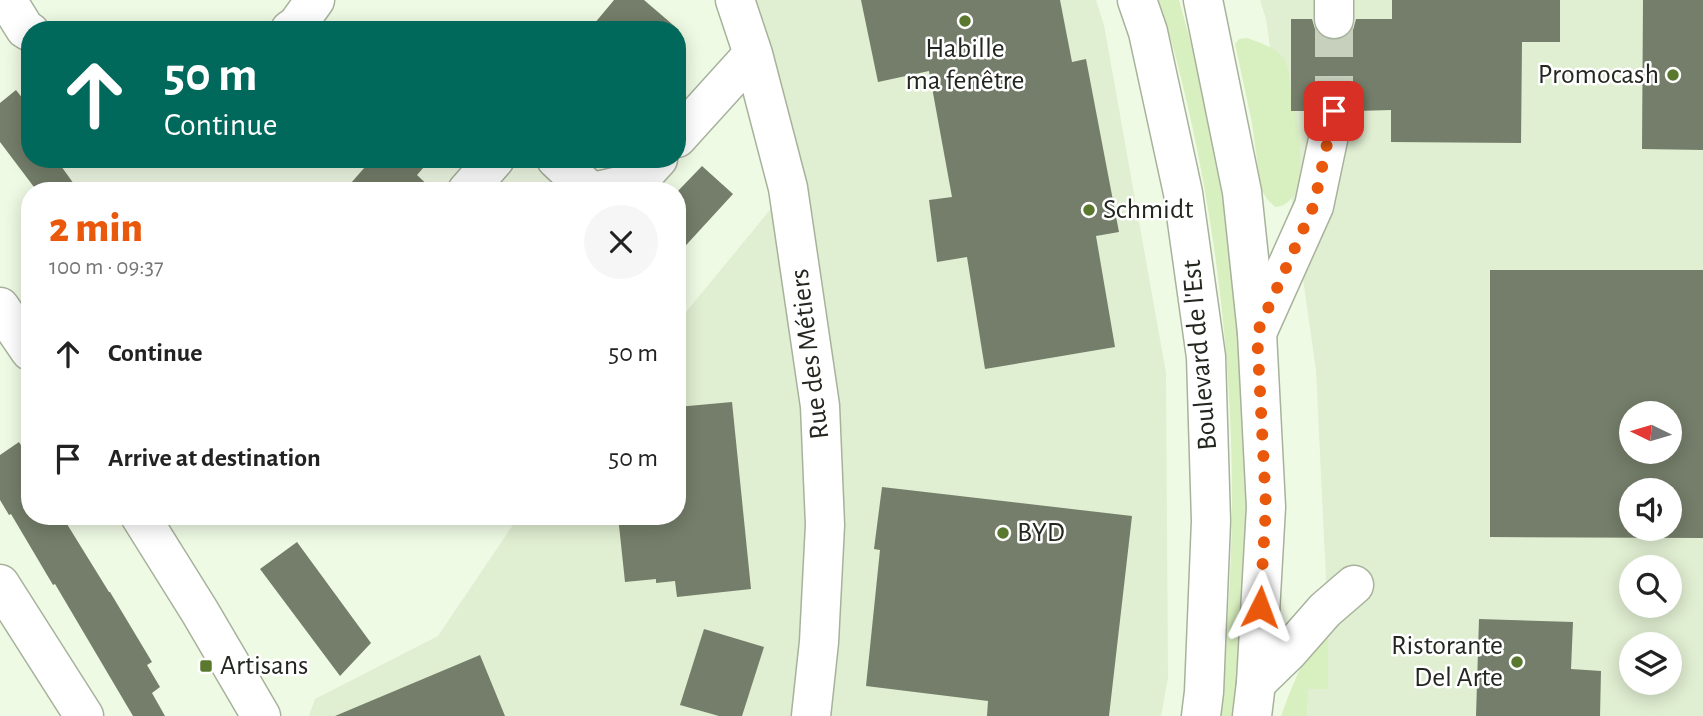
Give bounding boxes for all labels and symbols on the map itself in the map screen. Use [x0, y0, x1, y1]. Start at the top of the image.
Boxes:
marker: Habille ma fenêtre [957, 13, 973, 29]
place label: Habille ma fenêtre [905, 35, 1025, 95]
place label: Promocash [1538, 61, 1659, 89]
marker: Promocash [1665, 67, 1681, 83]
pin [1304, 81, 1364, 141]
place label: Schmidt [1103, 196, 1193, 224]
marker: Schmidt [1081, 202, 1097, 218]
street label: Boulevard de l'Est [1178, 258, 1222, 451]
street label: Rue des Métiers [786, 267, 834, 441]
north arrow [1619, 401, 1682, 464]
place label: BYD [1017, 519, 1065, 547]
marker: BYD [995, 525, 1011, 541]
position arrow [1223, 570, 1297, 644]
place label: Ristorante Del Arte [1391, 632, 1503, 692]
place label: Artisans [220, 652, 308, 680]
marker: Ristorante Del Arte [1509, 654, 1525, 670]
marker: Artisans [198, 658, 214, 674]

